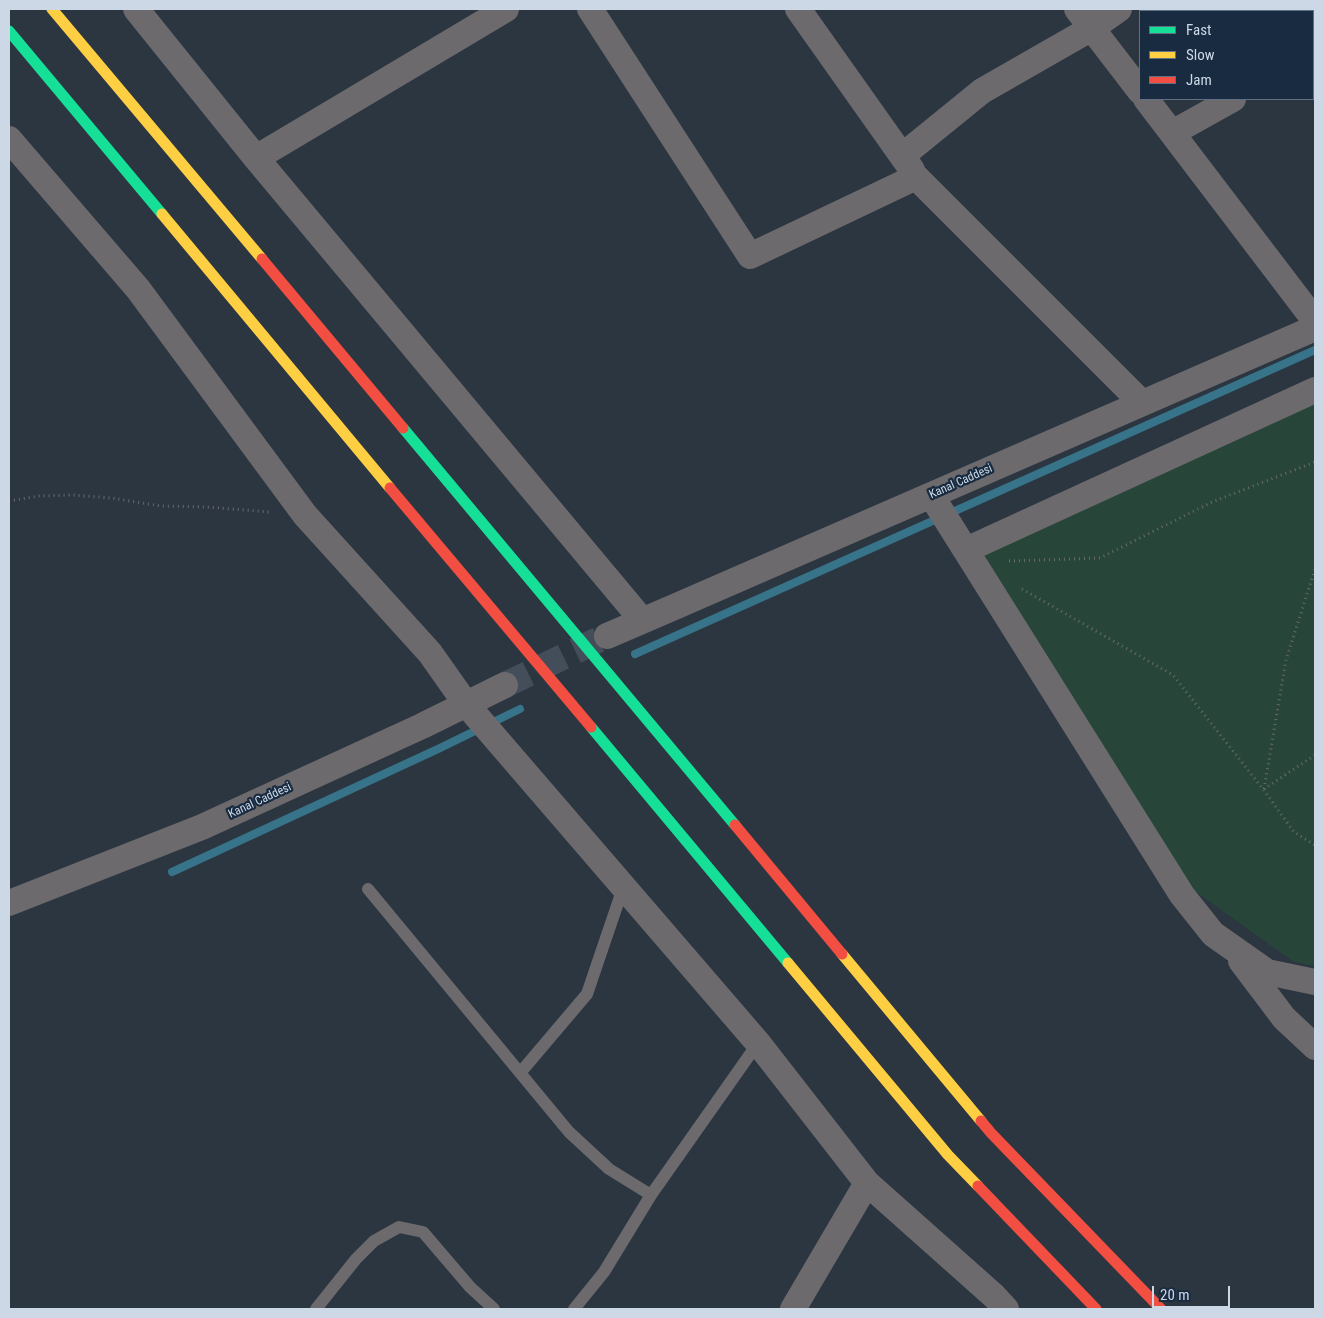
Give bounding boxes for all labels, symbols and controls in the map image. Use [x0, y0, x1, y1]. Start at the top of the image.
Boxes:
legend [1139, 10, 1314, 100]
text: Fast [1186, 21, 1211, 39]
text: Slow [1186, 46, 1215, 64]
text: Jam [1186, 71, 1212, 89]
street label: Kanal Caddesi [927, 462, 995, 502]
street label: Kanal Caddesi [226, 780, 294, 822]
scale bar [1154, 1276, 1232, 1308]
text: 20 m [1160, 1286, 1190, 1304]

